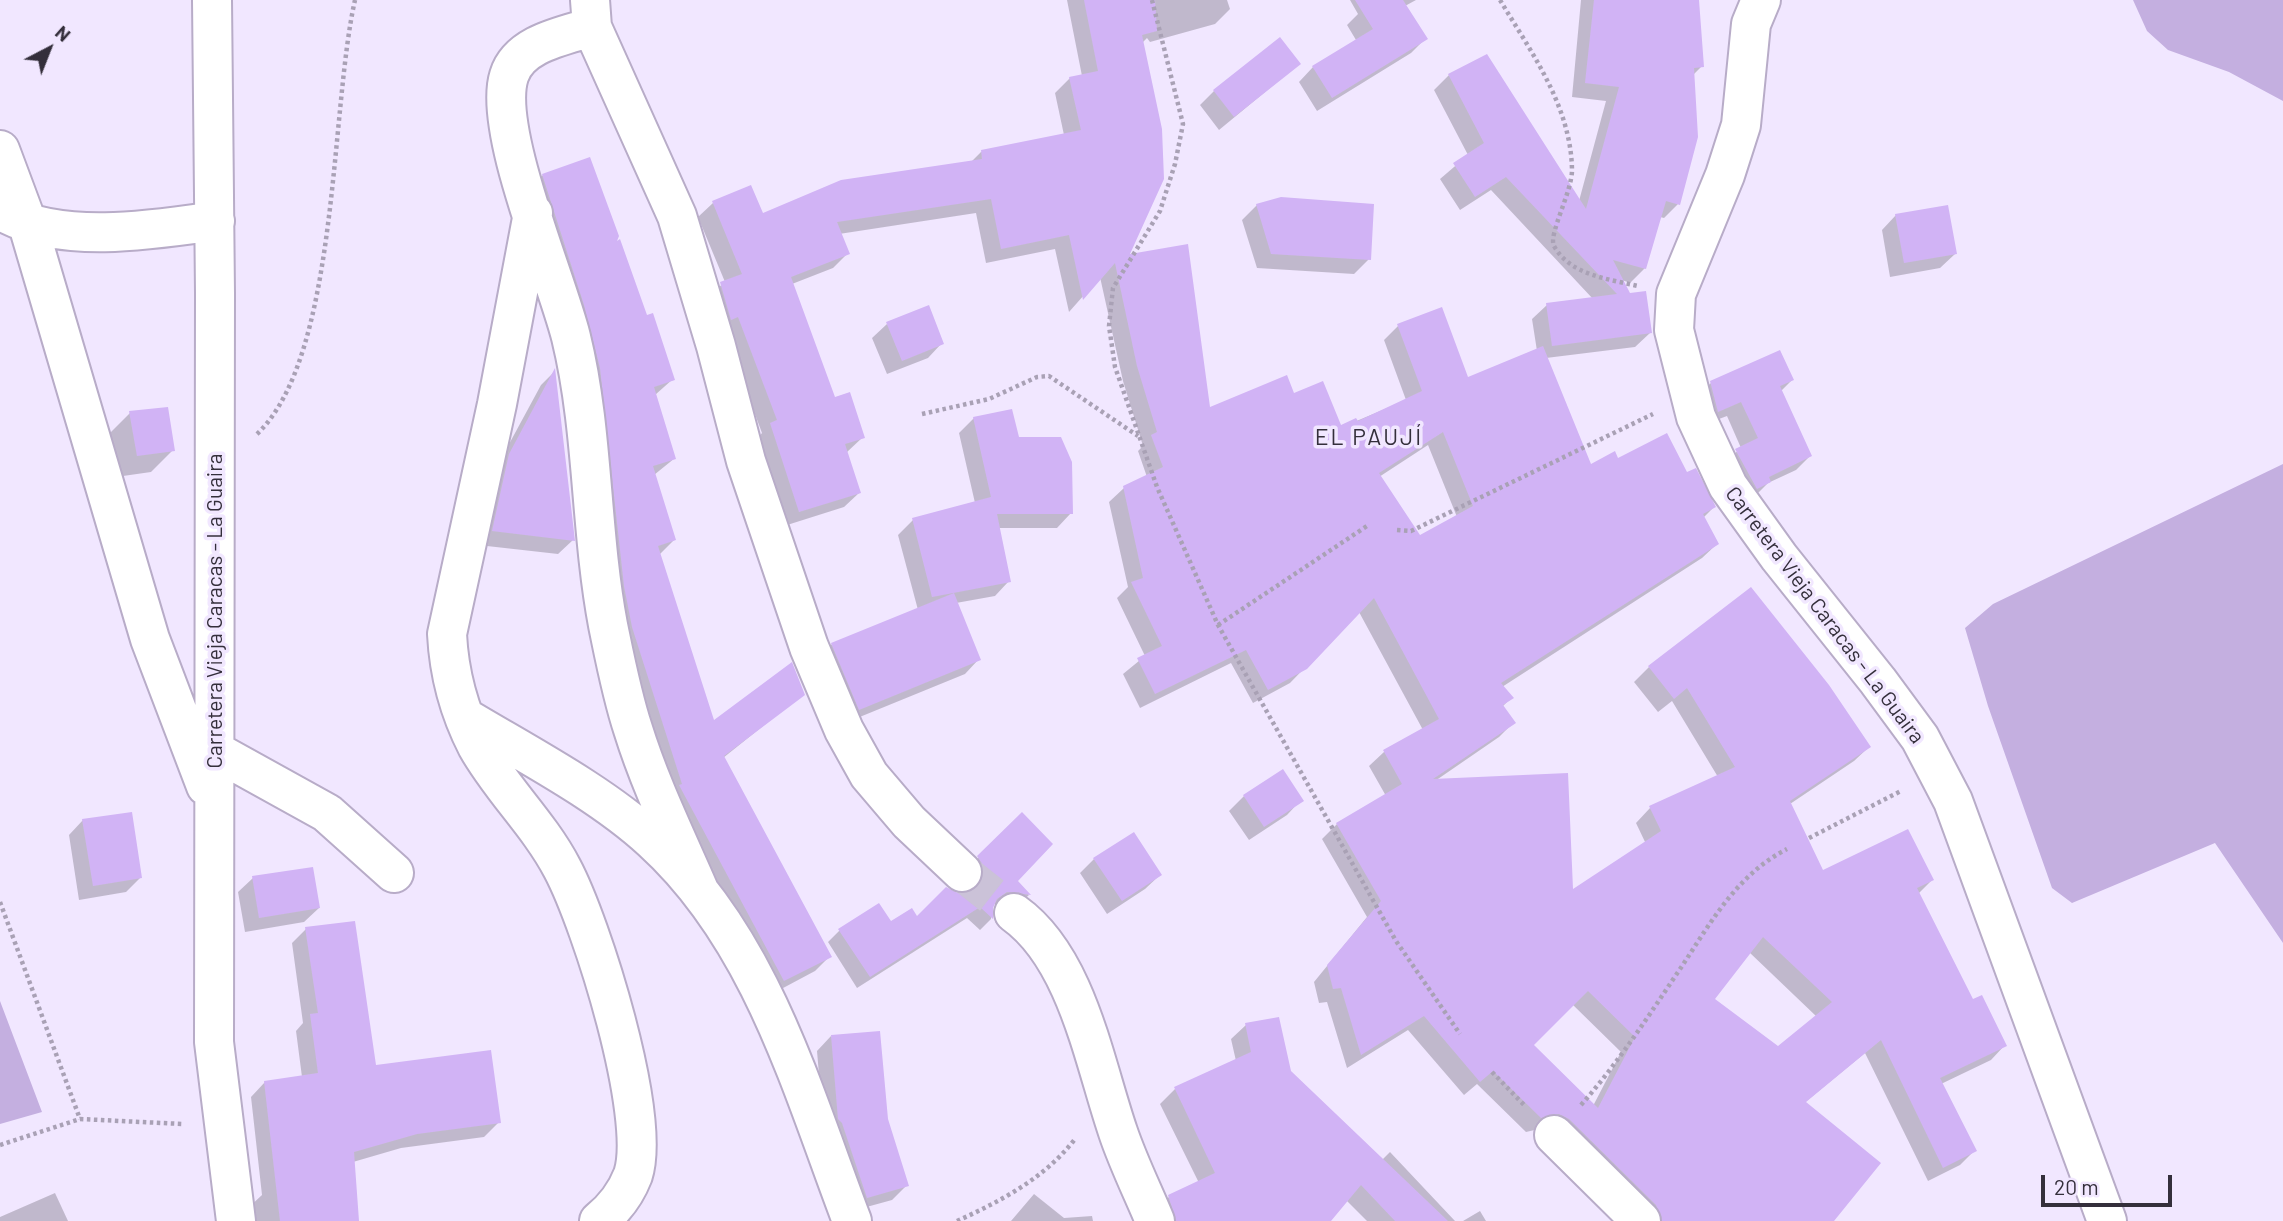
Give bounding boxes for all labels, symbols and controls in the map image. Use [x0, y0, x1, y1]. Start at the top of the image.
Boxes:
north arrow [14, 14, 84, 84]
text: N [51, 20, 76, 46]
district label: EL PAUJÍ [1316, 423, 1422, 451]
street label: Carretera Vieja Caracas - La Guaira [202, 453, 228, 769]
street label: Carretera Vieja Caracas - La Guaira [1720, 482, 1930, 748]
scale bar [2045, 1162, 2176, 1206]
text: 20 m [2054, 1174, 2099, 1199]

